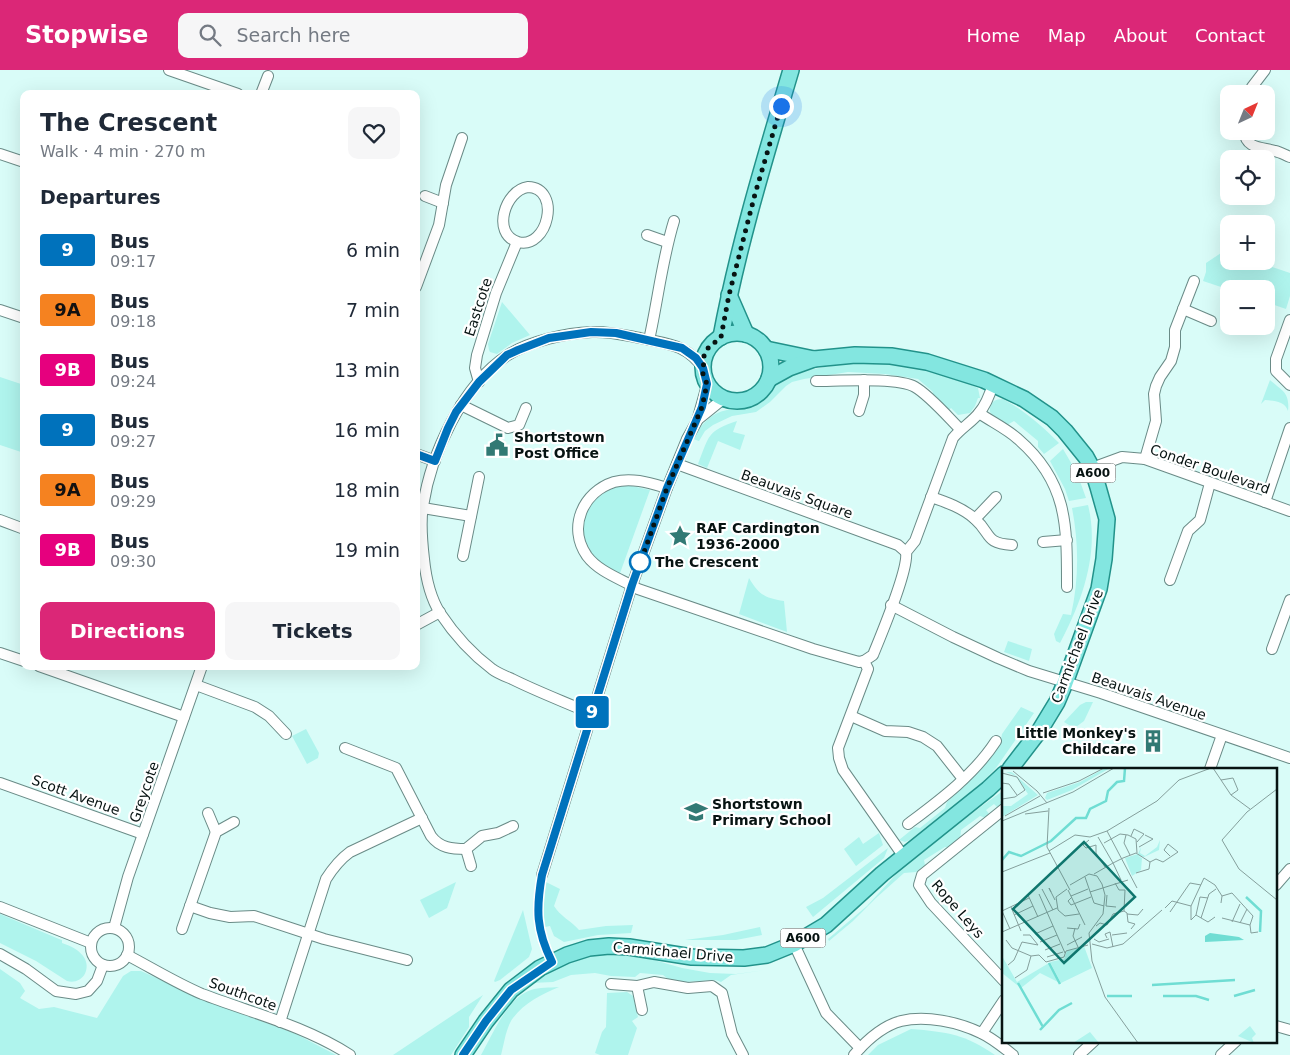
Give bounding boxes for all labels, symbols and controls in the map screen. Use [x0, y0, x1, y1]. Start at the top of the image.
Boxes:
search box [178, 13, 528, 58]
text: Stopwise [25, 21, 148, 49]
icon: search [196, 21, 224, 49]
text: Search here [236, 24, 351, 46]
text: Home [967, 25, 1020, 46]
text: Map [1048, 25, 1086, 46]
text: About [1114, 25, 1167, 46]
text: Contact [1195, 25, 1265, 46]
north arrow [1220, 85, 1275, 140]
map controls [1220, 85, 1275, 335]
your location [769, 94, 794, 119]
button: heart [348, 107, 400, 159]
text: The Crescent [40, 109, 217, 137]
text: Walk · 4 min · 270 m [40, 142, 205, 161]
button: locate [1220, 150, 1275, 205]
text: Departures [40, 186, 161, 208]
button: + [1220, 215, 1275, 270]
text: Bus [110, 230, 149, 252]
text: 9 [61, 239, 74, 260]
text: 6 min [346, 239, 400, 261]
text: 09:17 [110, 252, 156, 271]
street label: Eastcote [461, 276, 495, 338]
button: − [1220, 280, 1275, 335]
text: Bus [110, 290, 149, 312]
text: 9A [54, 299, 81, 320]
text: 7 min [346, 299, 400, 321]
text: 09:18 [110, 312, 156, 331]
text: Bus [110, 350, 149, 372]
text: 9B [54, 359, 81, 380]
text: 13 min [334, 359, 400, 381]
text: 09:24 [110, 372, 156, 391]
text: Bus [110, 410, 149, 432]
text: 9 [61, 419, 74, 440]
text: 16 min [334, 419, 400, 441]
place label: Shortstown Post Office [514, 429, 605, 461]
text: 09:27 [110, 432, 156, 451]
public building icon: Shortstown Post Office [484, 432, 510, 458]
street label: Conder Boulevard [1148, 441, 1272, 497]
road number: A600 [1070, 463, 1116, 482]
street label: Beauvais Square [739, 466, 855, 522]
text: Bus [110, 470, 149, 492]
text: 9A [54, 479, 81, 500]
text: 18 min [334, 479, 400, 501]
text: 09:29 [110, 492, 156, 511]
place label: RAF Cardington 1936-2000 [696, 520, 820, 552]
place icon: RAF Cardington 1936-2000 [667, 523, 693, 549]
text: Bus [110, 530, 149, 552]
text: 9B [54, 539, 81, 560]
text: 19 min [334, 539, 400, 561]
marker: The Crescent [629, 551, 651, 573]
text: 09:30 [110, 552, 156, 571]
place label: The Crescent [655, 554, 759, 570]
street label: Carmichael Drive [1048, 587, 1106, 705]
button: Directions [40, 602, 215, 660]
button: Tickets [225, 602, 400, 660]
street label: Beauvais Avenue [1090, 669, 1208, 723]
line badge: 9 [576, 696, 608, 728]
text: 9 [586, 701, 598, 722]
place label: Little Monkey's Childcare [1016, 725, 1136, 757]
building icon: Little Monkey's Childcare [1140, 728, 1166, 754]
street label: Greycote [126, 759, 162, 825]
inset map [1002, 768, 1278, 1042]
street label: Scott Avenue [30, 772, 122, 818]
place label: Shortstown Primary School [712, 796, 831, 828]
school or university icon: Shortstown Primary School [683, 799, 709, 825]
street label: Rope Leys [929, 877, 987, 941]
road number: A600 [780, 928, 826, 948]
street label: Carmichael Drive [612, 939, 734, 965]
street label: Southcote [207, 974, 279, 1014]

